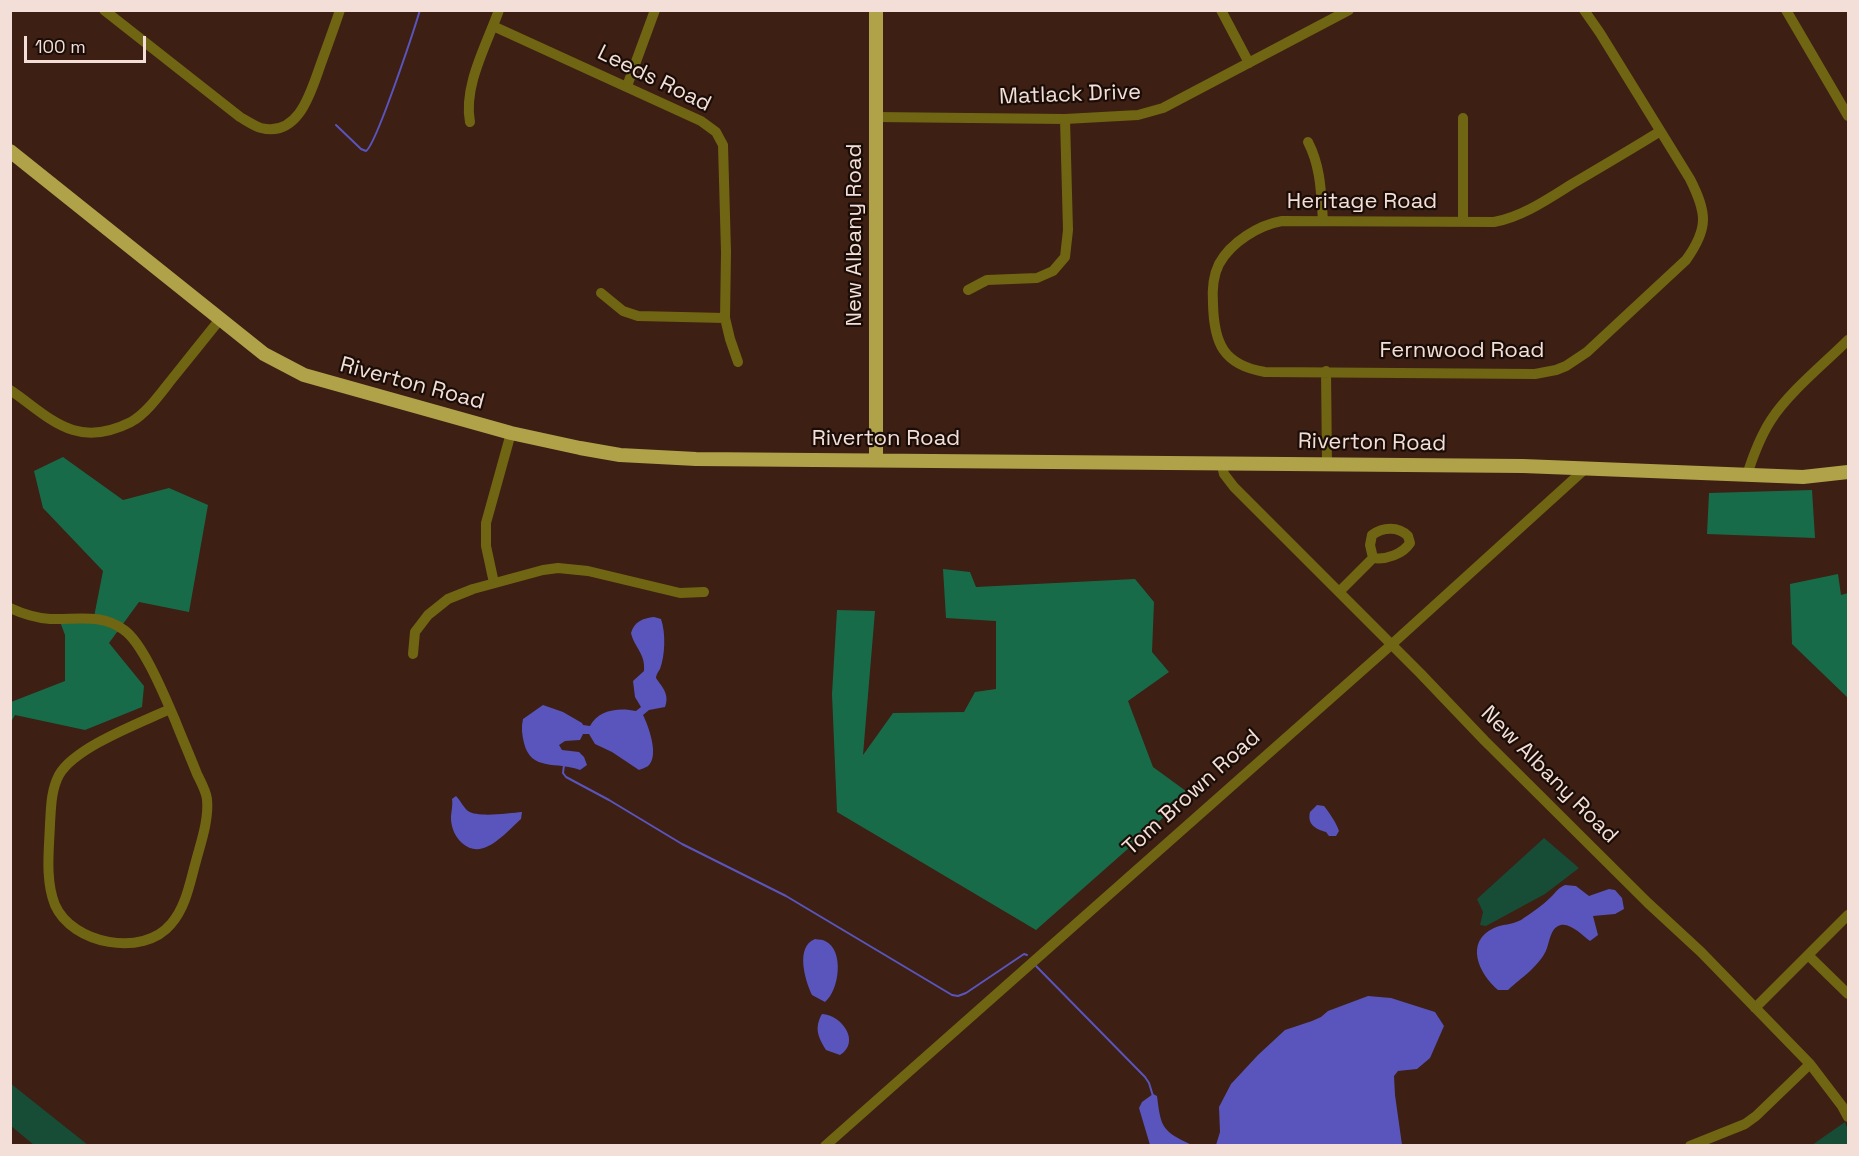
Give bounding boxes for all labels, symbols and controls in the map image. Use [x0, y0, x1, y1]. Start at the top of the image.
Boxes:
scale bar [27, 24, 148, 62]
text: 100 m [35, 35, 86, 58]
street label: Leeds Road [593, 40, 715, 118]
street label: Matlack Drive [998, 79, 1142, 111]
street label: New Albany Road [842, 143, 868, 327]
street label: Heritage Road [1287, 189, 1437, 215]
street label: Fernwood Road [1380, 338, 1544, 364]
street label: Riverton Road [337, 352, 487, 416]
street label: Riverton Road [812, 426, 960, 452]
street label: Riverton Road [1298, 429, 1446, 457]
street label: New Albany Road [1475, 701, 1623, 849]
street label: Tom Brown Road [1118, 724, 1266, 862]

